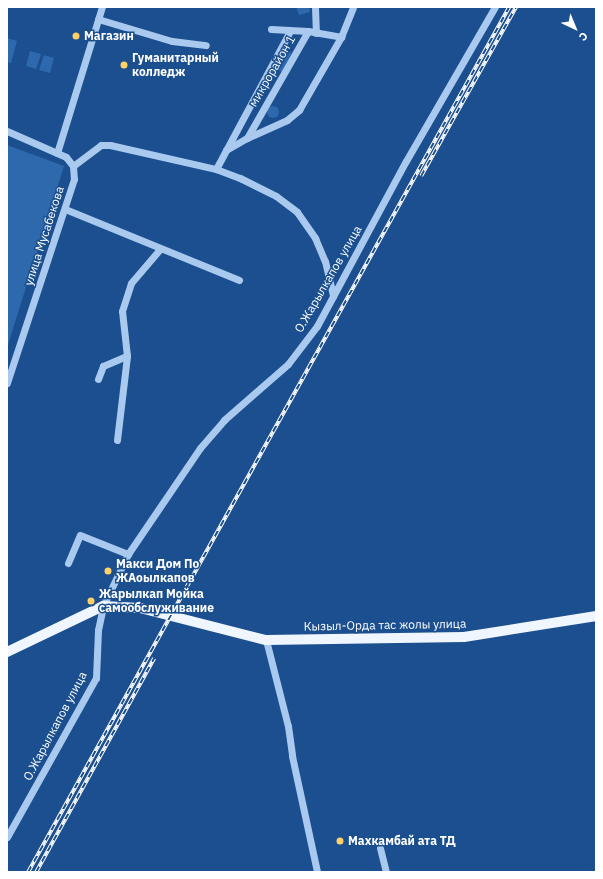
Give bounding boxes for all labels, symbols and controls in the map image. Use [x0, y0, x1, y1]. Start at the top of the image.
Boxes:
north arrow [555, 8, 595, 48]
place label: Магазин [84, 29, 134, 43]
text: С [576, 29, 591, 44]
marker: Магазин [71, 31, 81, 41]
street label: микрорайон 1 [246, 33, 298, 109]
place label: Гуманитарный колледж [132, 51, 219, 79]
marker: Гуманитарный колледж [119, 60, 129, 70]
street label: улица Мусабекова [21, 184, 67, 288]
street label: О.Жарылкапов улица [291, 223, 365, 335]
place label: Макси Дом По ЖАоылкапов [116, 557, 199, 585]
marker: Макси Дом По ЖАоылкапов [103, 566, 113, 576]
place label: Жарылкап Мойка самообслуживание [99, 587, 214, 615]
marker: Жарылкап Мойка самообслуживание [86, 596, 96, 606]
street label: Кызыл-Орда тас жолы улица [303, 616, 467, 634]
street label: О.Жарылкапов улица [20, 669, 90, 783]
place label: Махкамбай ата ТД [348, 834, 456, 848]
marker: Махкамбай ата ТД [335, 836, 345, 846]

